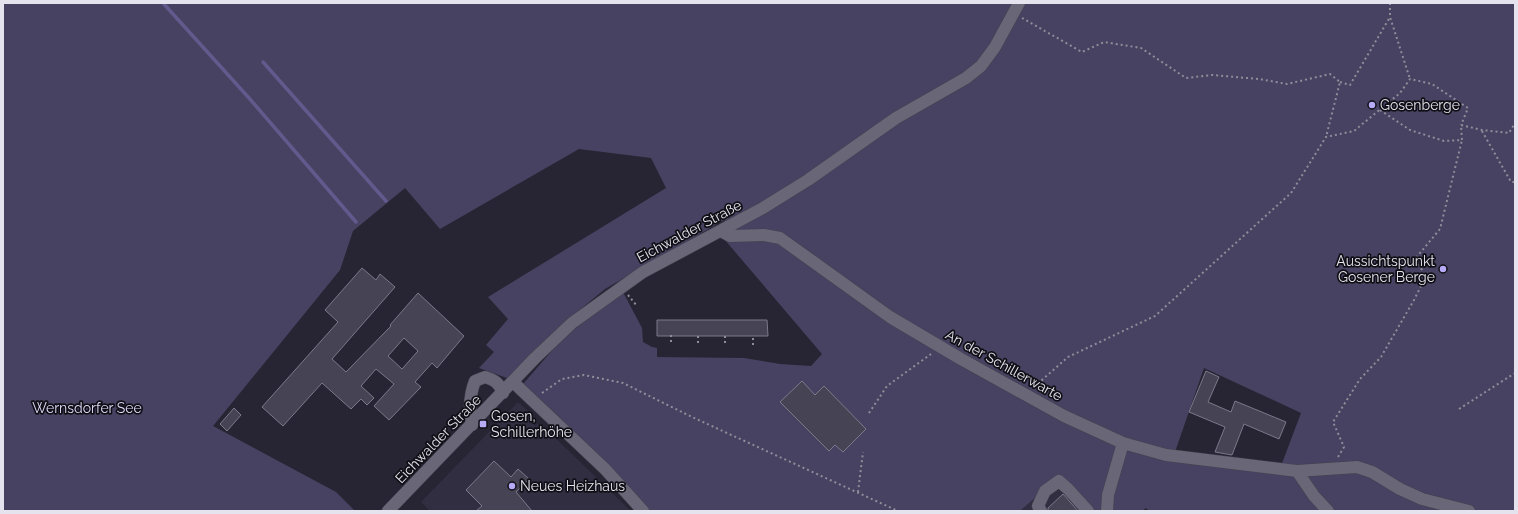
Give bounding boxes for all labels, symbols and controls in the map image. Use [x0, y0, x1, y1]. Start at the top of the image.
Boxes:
place label: Gosenberge [1380, 97, 1460, 113]
marker: Gosenberge [1367, 100, 1377, 110]
street label: Eichwalder Straße [634, 197, 744, 265]
place label: Aussichtspunkt Gosener Berge [1336, 253, 1435, 285]
marker: Aussichtspunkt Gosener Berge [1438, 264, 1448, 274]
street label: An der Schillerwarte [943, 326, 1065, 404]
street label: Eichwalder Straße [392, 392, 484, 486]
park label: Wernsdorfer See [32, 400, 142, 416]
place label: Gosen, Schillerhöhe [491, 408, 572, 440]
marker: Gosen, Schillerhöhe [478, 419, 488, 429]
place label: Neues Heizhaus [520, 478, 625, 494]
marker: Neues Heizhaus [507, 481, 517, 491]

